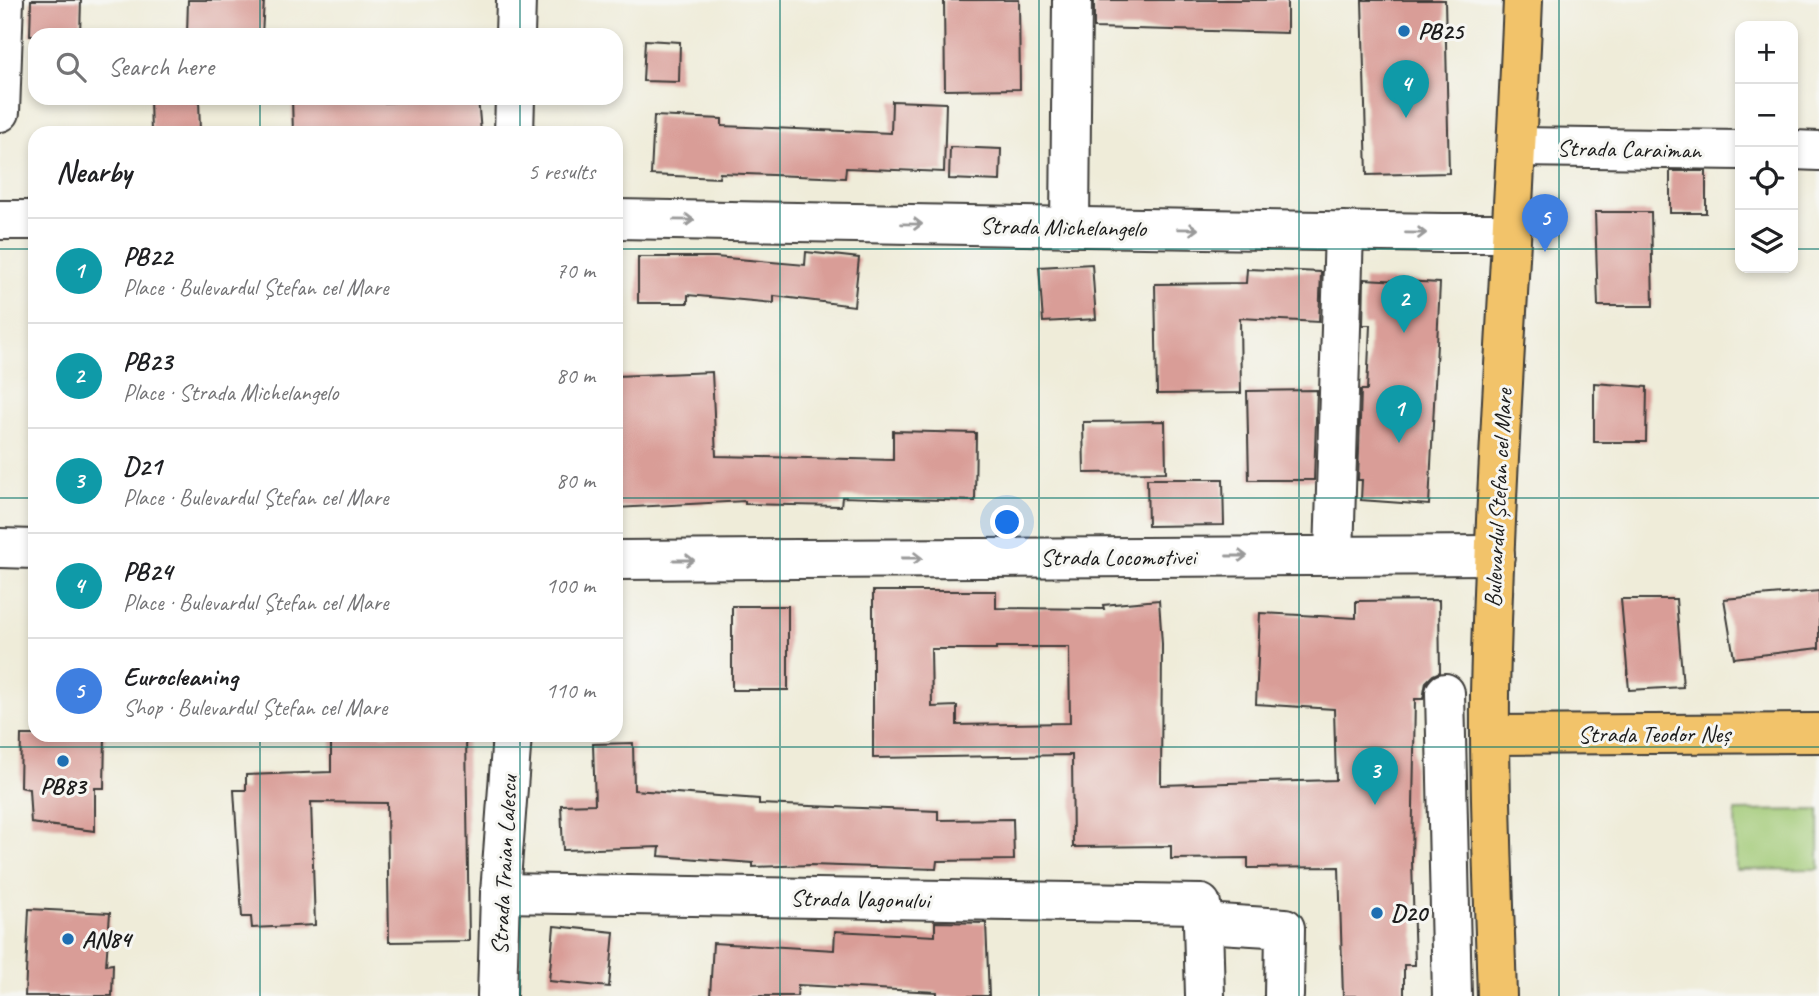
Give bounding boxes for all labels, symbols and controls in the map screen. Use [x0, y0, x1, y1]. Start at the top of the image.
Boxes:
place label: PB25 [1418, 16, 1466, 46]
map controls [1735, 21, 1798, 273]
button: + [1735, 21, 1798, 84]
marker: PB25 [1396, 23, 1412, 39]
search box [28, 28, 623, 105]
icon: search [52, 48, 90, 86]
text: Search here [108, 50, 214, 83]
pin: 4 [1383, 60, 1429, 118]
button: − [1735, 84, 1798, 147]
street label: Strada Caraiman [1557, 133, 1702, 165]
button: locate [1735, 147, 1798, 210]
text: Nearby [56, 153, 132, 191]
text: 5 results [528, 157, 595, 186]
pin: 5 [1522, 194, 1568, 252]
button: layers [1735, 210, 1798, 273]
street label: Strada Michelangelo [980, 211, 1148, 243]
one-way arrow [672, 214, 695, 227]
one-way arrow [900, 217, 923, 231]
one-way arrow [1176, 222, 1199, 235]
one-way arrow [1404, 226, 1427, 240]
text: PB22 [123, 240, 172, 273]
text: 1 [74, 256, 84, 285]
text: 70 m [556, 256, 595, 285]
text: Place · Bulevardul Ștefan cel Mare [123, 273, 389, 302]
pin: 2 [1381, 275, 1427, 333]
text: PB23 [123, 345, 172, 378]
text: 2 [74, 361, 84, 390]
text: 80 m [556, 361, 595, 390]
text: Place · Strada Michelangelo [123, 378, 338, 407]
pin: 1 [1376, 385, 1422, 443]
street label: Bulevardul Ștefan cel Mare [1477, 386, 1519, 608]
text: D21 [123, 450, 162, 483]
text: 3 [74, 466, 84, 495]
text: 80 m [556, 466, 595, 495]
text: Place · Bulevardul Ștefan cel Mare [123, 483, 389, 512]
your location [990, 505, 1024, 539]
street label: Strada Locomotivei [1040, 542, 1198, 572]
one-way arrow [1225, 549, 1248, 563]
one-way arrow [900, 551, 923, 565]
one-way arrow [672, 553, 695, 567]
text: PB24 [123, 555, 172, 588]
text: 4 [74, 571, 84, 600]
text: 100 m [546, 571, 595, 600]
text: Place · Bulevardul Ștefan cel Mare [123, 588, 389, 617]
text: Eurocleaning [123, 660, 238, 693]
text: 5 [74, 676, 84, 705]
text: 110 m [546, 676, 595, 705]
text: Shop · Bulevardul Ștefan cel Mare [123, 693, 387, 722]
street label: Strada Teodor Neș [1578, 719, 1733, 749]
pin: 3 [1352, 747, 1398, 805]
marker: PB83 [55, 753, 71, 769]
place label: PB83 [40, 771, 88, 801]
street label: Strada Traian Lalescu [484, 772, 524, 956]
street label: Strada Vagonului [790, 883, 932, 915]
place label: D20 [1391, 898, 1429, 928]
marker: D20 [1369, 905, 1385, 921]
place label: AN84 [82, 924, 134, 954]
marker: AN84 [60, 931, 76, 947]

